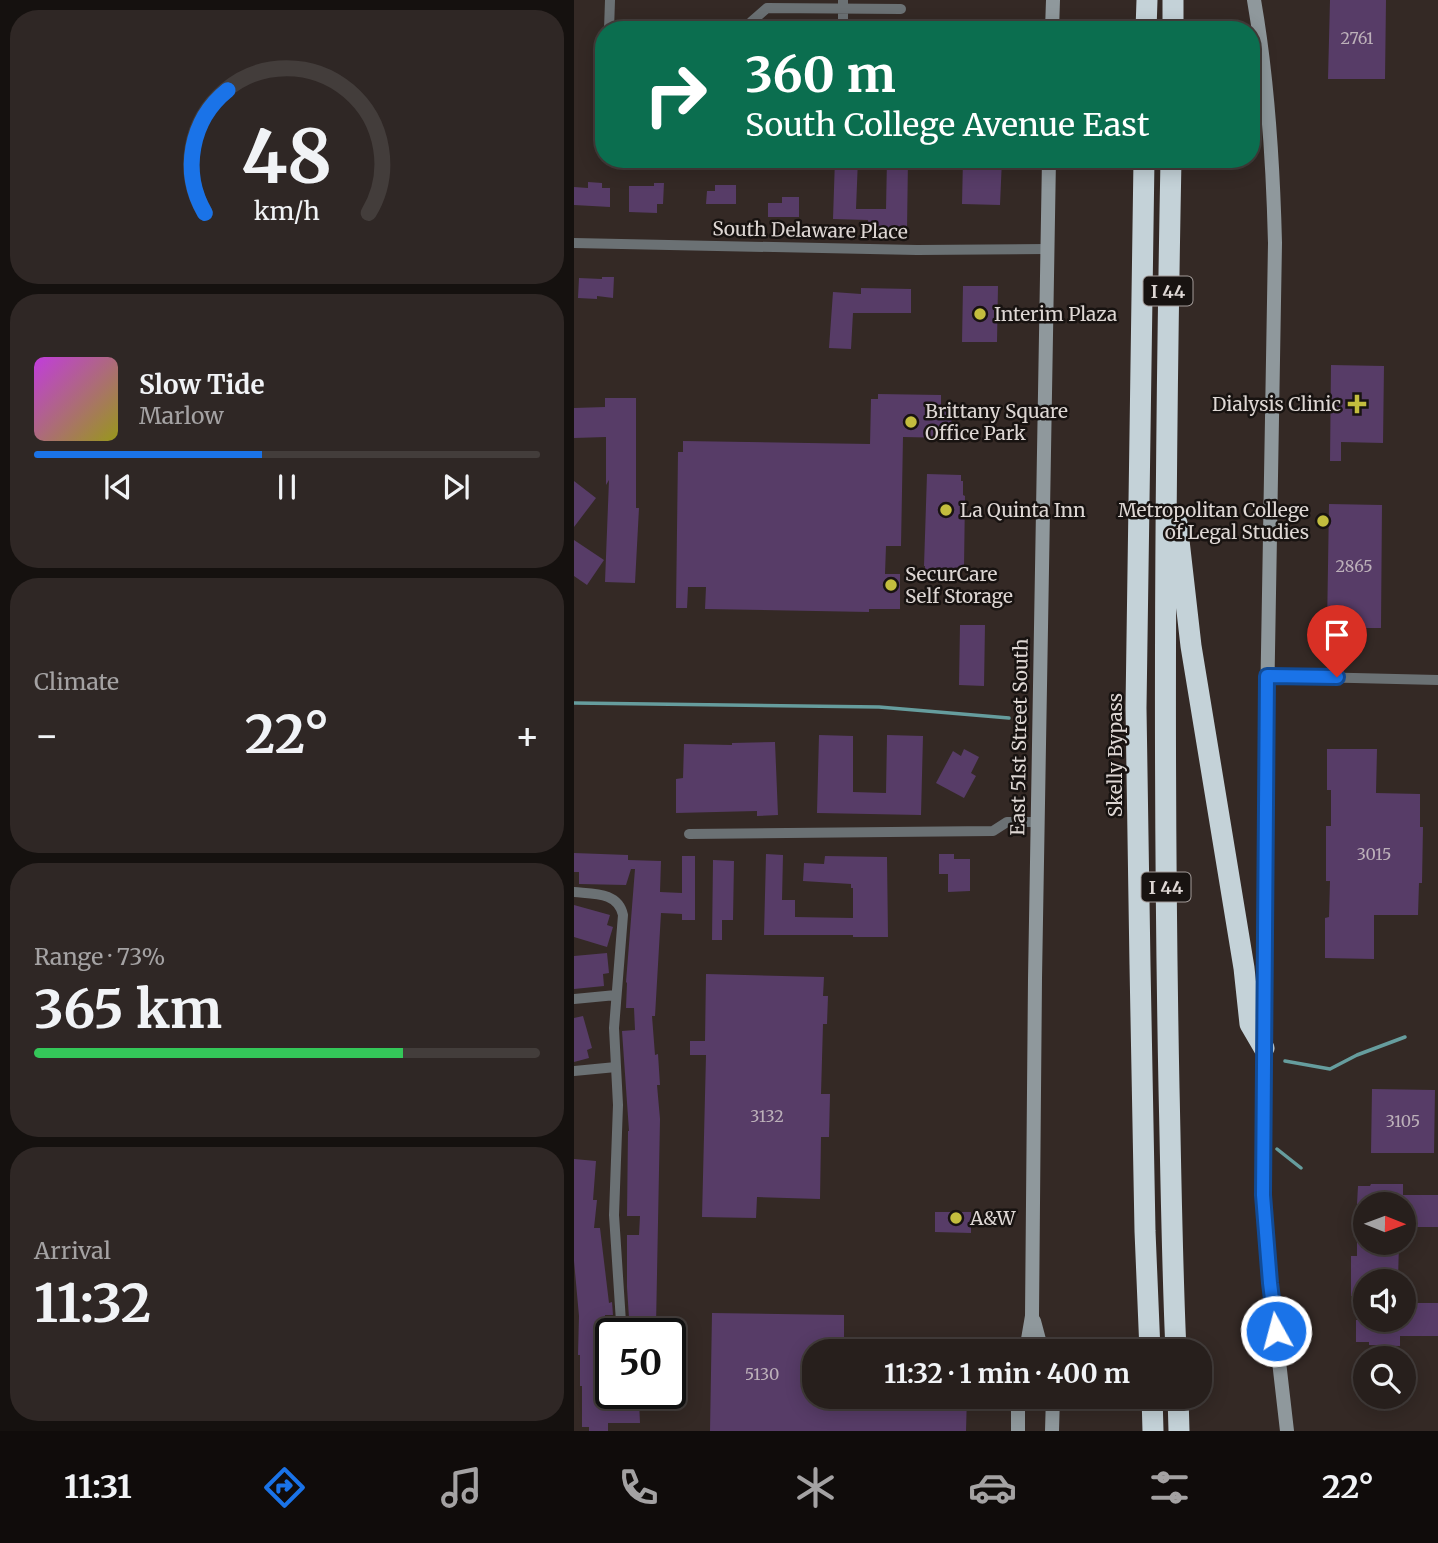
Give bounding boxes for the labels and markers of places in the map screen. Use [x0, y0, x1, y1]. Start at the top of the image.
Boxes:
place label: Interim Plaza [994, 302, 1117, 326]
marker: Interim Plaza [972, 306, 988, 322]
place label: Dialysis Clinic [1212, 392, 1341, 416]
marker: Dialysis Clinic [1347, 394, 1367, 414]
place label: Brittany Square Office Park [925, 399, 1068, 445]
marker: Brittany Square Office Park [903, 414, 919, 430]
place label: La Quinta Inn [960, 498, 1086, 522]
place label: Metropolitan College of Legal Studies [1118, 498, 1309, 544]
marker: La Quinta Inn [938, 502, 954, 518]
marker: Metropolitan College of Legal Studies [1315, 513, 1331, 529]
place label: SecurCare Self Storage [905, 562, 1013, 608]
marker: SecurCare Self Storage [883, 577, 899, 593]
pin [1307, 605, 1367, 677]
place label: A&W [969, 1206, 1017, 1230]
marker: A&W [948, 1210, 964, 1226]

